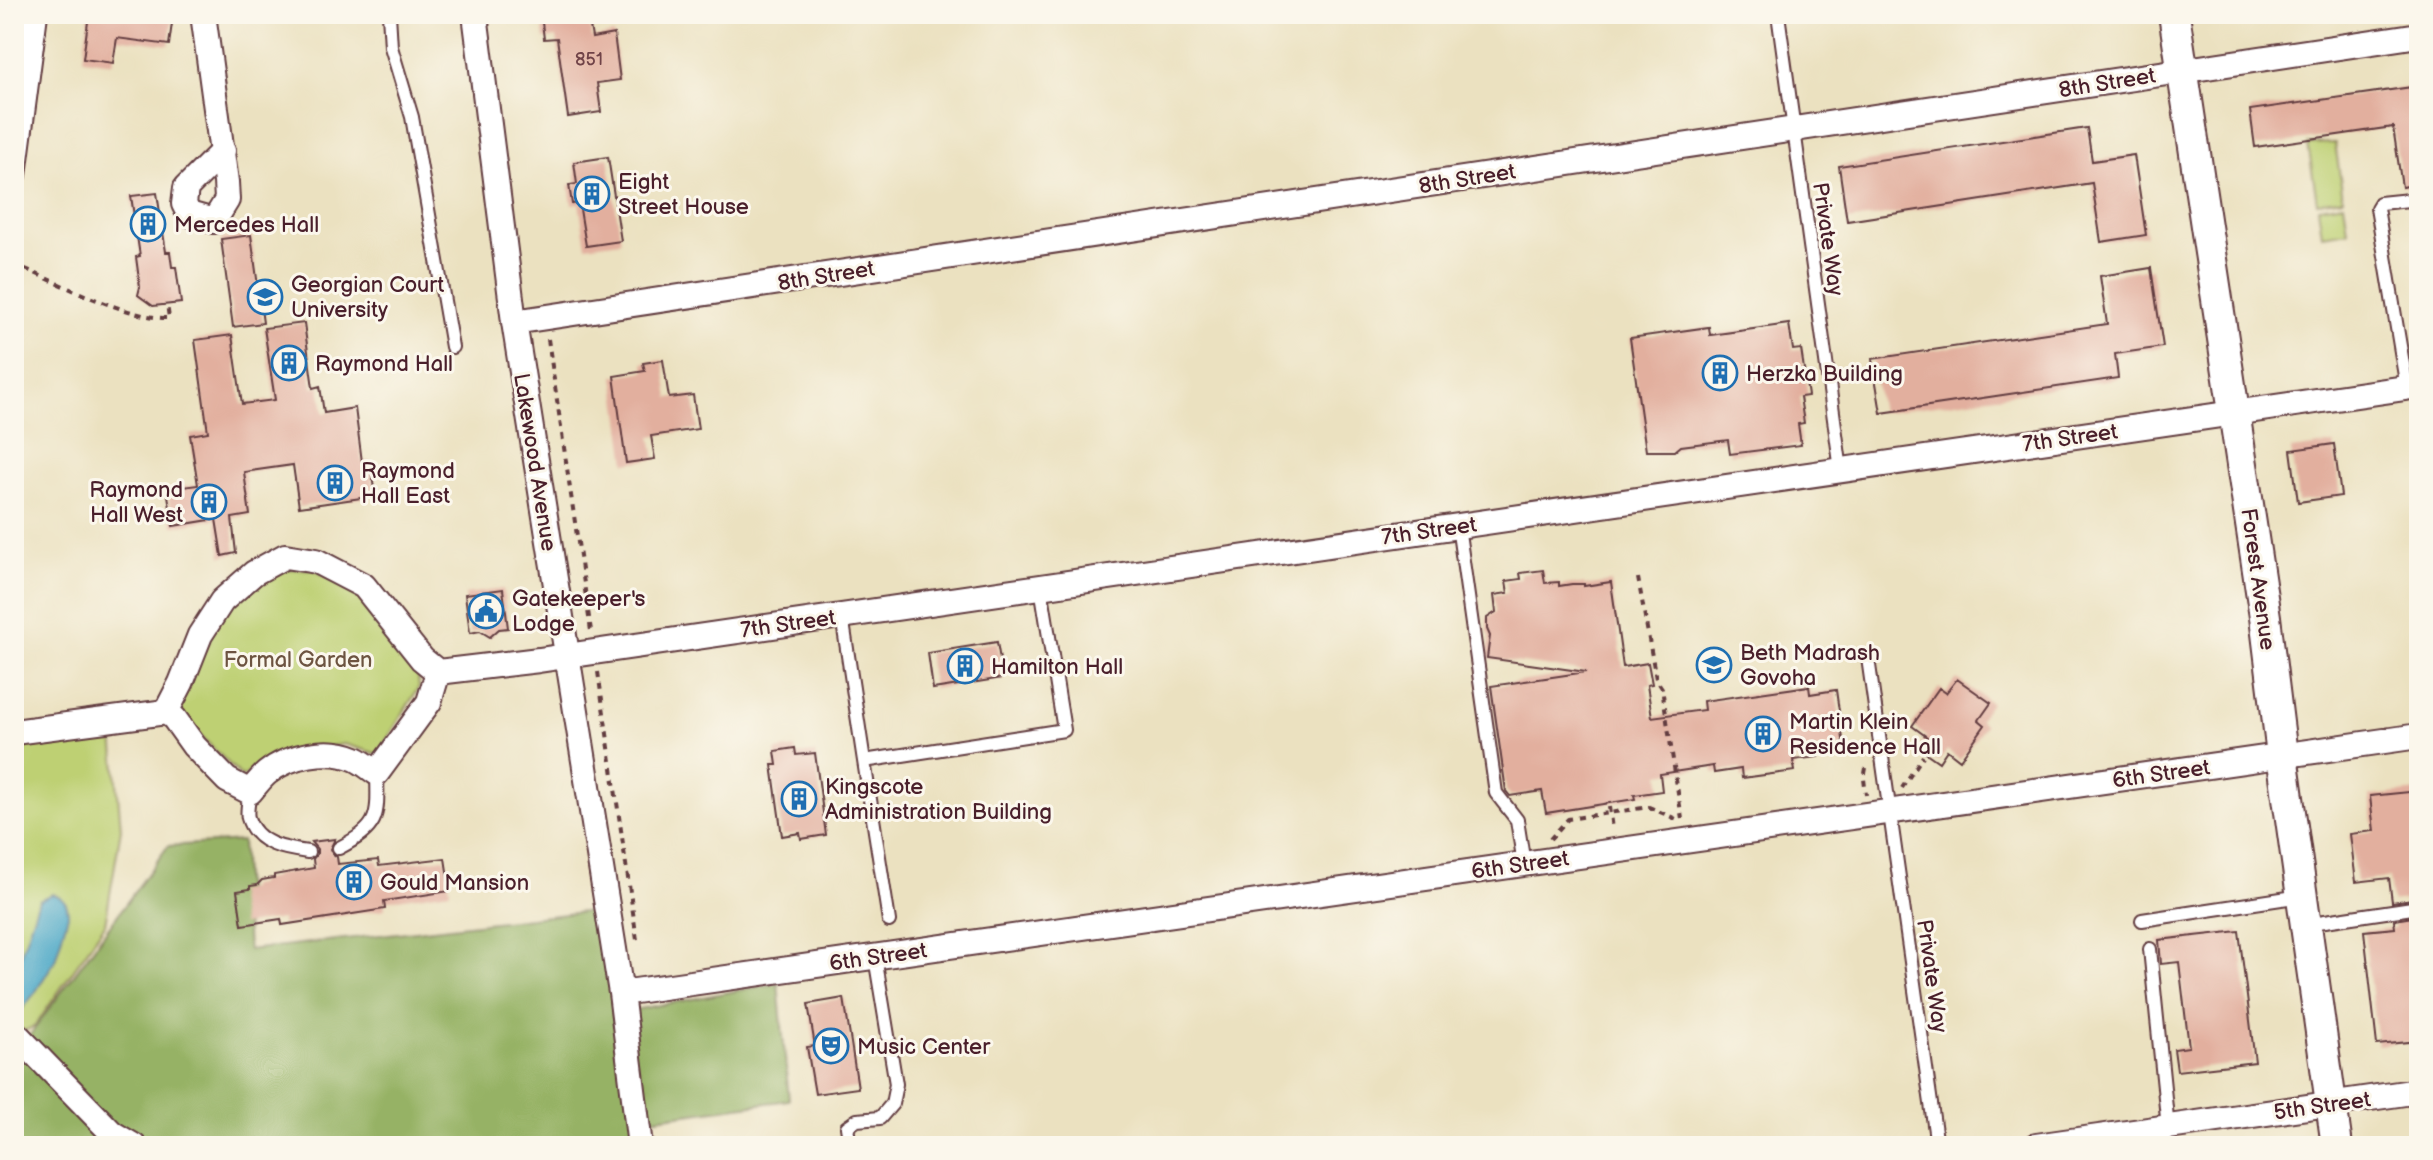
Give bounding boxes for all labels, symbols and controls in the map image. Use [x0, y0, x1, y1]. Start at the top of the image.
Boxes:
house number: 851 [575, 49, 603, 70]
street label: 8th Street [2057, 62, 2158, 104]
street label: 8th Street [1417, 158, 1518, 200]
place label: Eight Street House [618, 169, 749, 221]
building icon: Eight Street House [573, 175, 611, 213]
street label: Private Way [1806, 181, 1849, 298]
building icon: Mercedes Hall [129, 205, 167, 243]
place label: Mercedes Hall [174, 212, 319, 239]
street label: 8th Street [776, 255, 877, 297]
place label: Georgian Court University [291, 272, 445, 324]
school or university icon: Georgian Court University [246, 278, 284, 316]
building icon: Raymond Hall [270, 344, 308, 382]
place label: Raymond Hall [315, 351, 453, 378]
building icon: Herzka Building [1701, 354, 1739, 392]
place label: Herzka Building [1746, 361, 1903, 388]
street label: Lakewood Avenue [507, 371, 562, 553]
street label: 7th Street [2021, 418, 2120, 459]
place label: Raymond Hall East [361, 458, 455, 510]
building icon: Raymond Hall East [316, 464, 354, 502]
place label: Raymond Hall West [89, 477, 183, 529]
building icon: Raymond Hall West [190, 483, 228, 521]
street label: Forest Avenue [2234, 507, 2281, 652]
street label: 7th Street [1380, 511, 1479, 552]
place label: Gatekeeper's Lodge [512, 586, 645, 638]
public building icon: Gatekeeper's Lodge [467, 592, 505, 630]
street label: 7th Street [739, 604, 838, 645]
place label: Beth Madrash Govoha [1740, 640, 1880, 692]
school or university icon: Beth Madrash Govoha [1695, 646, 1733, 684]
park label: Formal Garden [224, 647, 372, 674]
building icon: Hamilton Hall [946, 647, 984, 685]
place label: Hamilton Hall [991, 654, 1123, 681]
place label: Martin Klein Residence Hall [1789, 709, 1941, 761]
building icon: Martin Klein Residence Hall [1744, 715, 1782, 753]
street label: 6th Street [2111, 754, 2212, 795]
place label: Kingscote Administration Building [825, 774, 1052, 826]
building icon: Kingscote Administration Building [780, 780, 818, 818]
street label: 6th Street [1470, 845, 1571, 886]
building icon: Gould Mansion [335, 863, 373, 901]
place label: Gould Mansion [380, 870, 529, 897]
street label: Private Way [1910, 918, 1953, 1035]
street label: 6th Street [828, 937, 929, 978]
theatre icon: Music Center [812, 1027, 850, 1065]
place label: Music Center [857, 1034, 991, 1061]
street label: 5th Street [2272, 1086, 2373, 1127]

